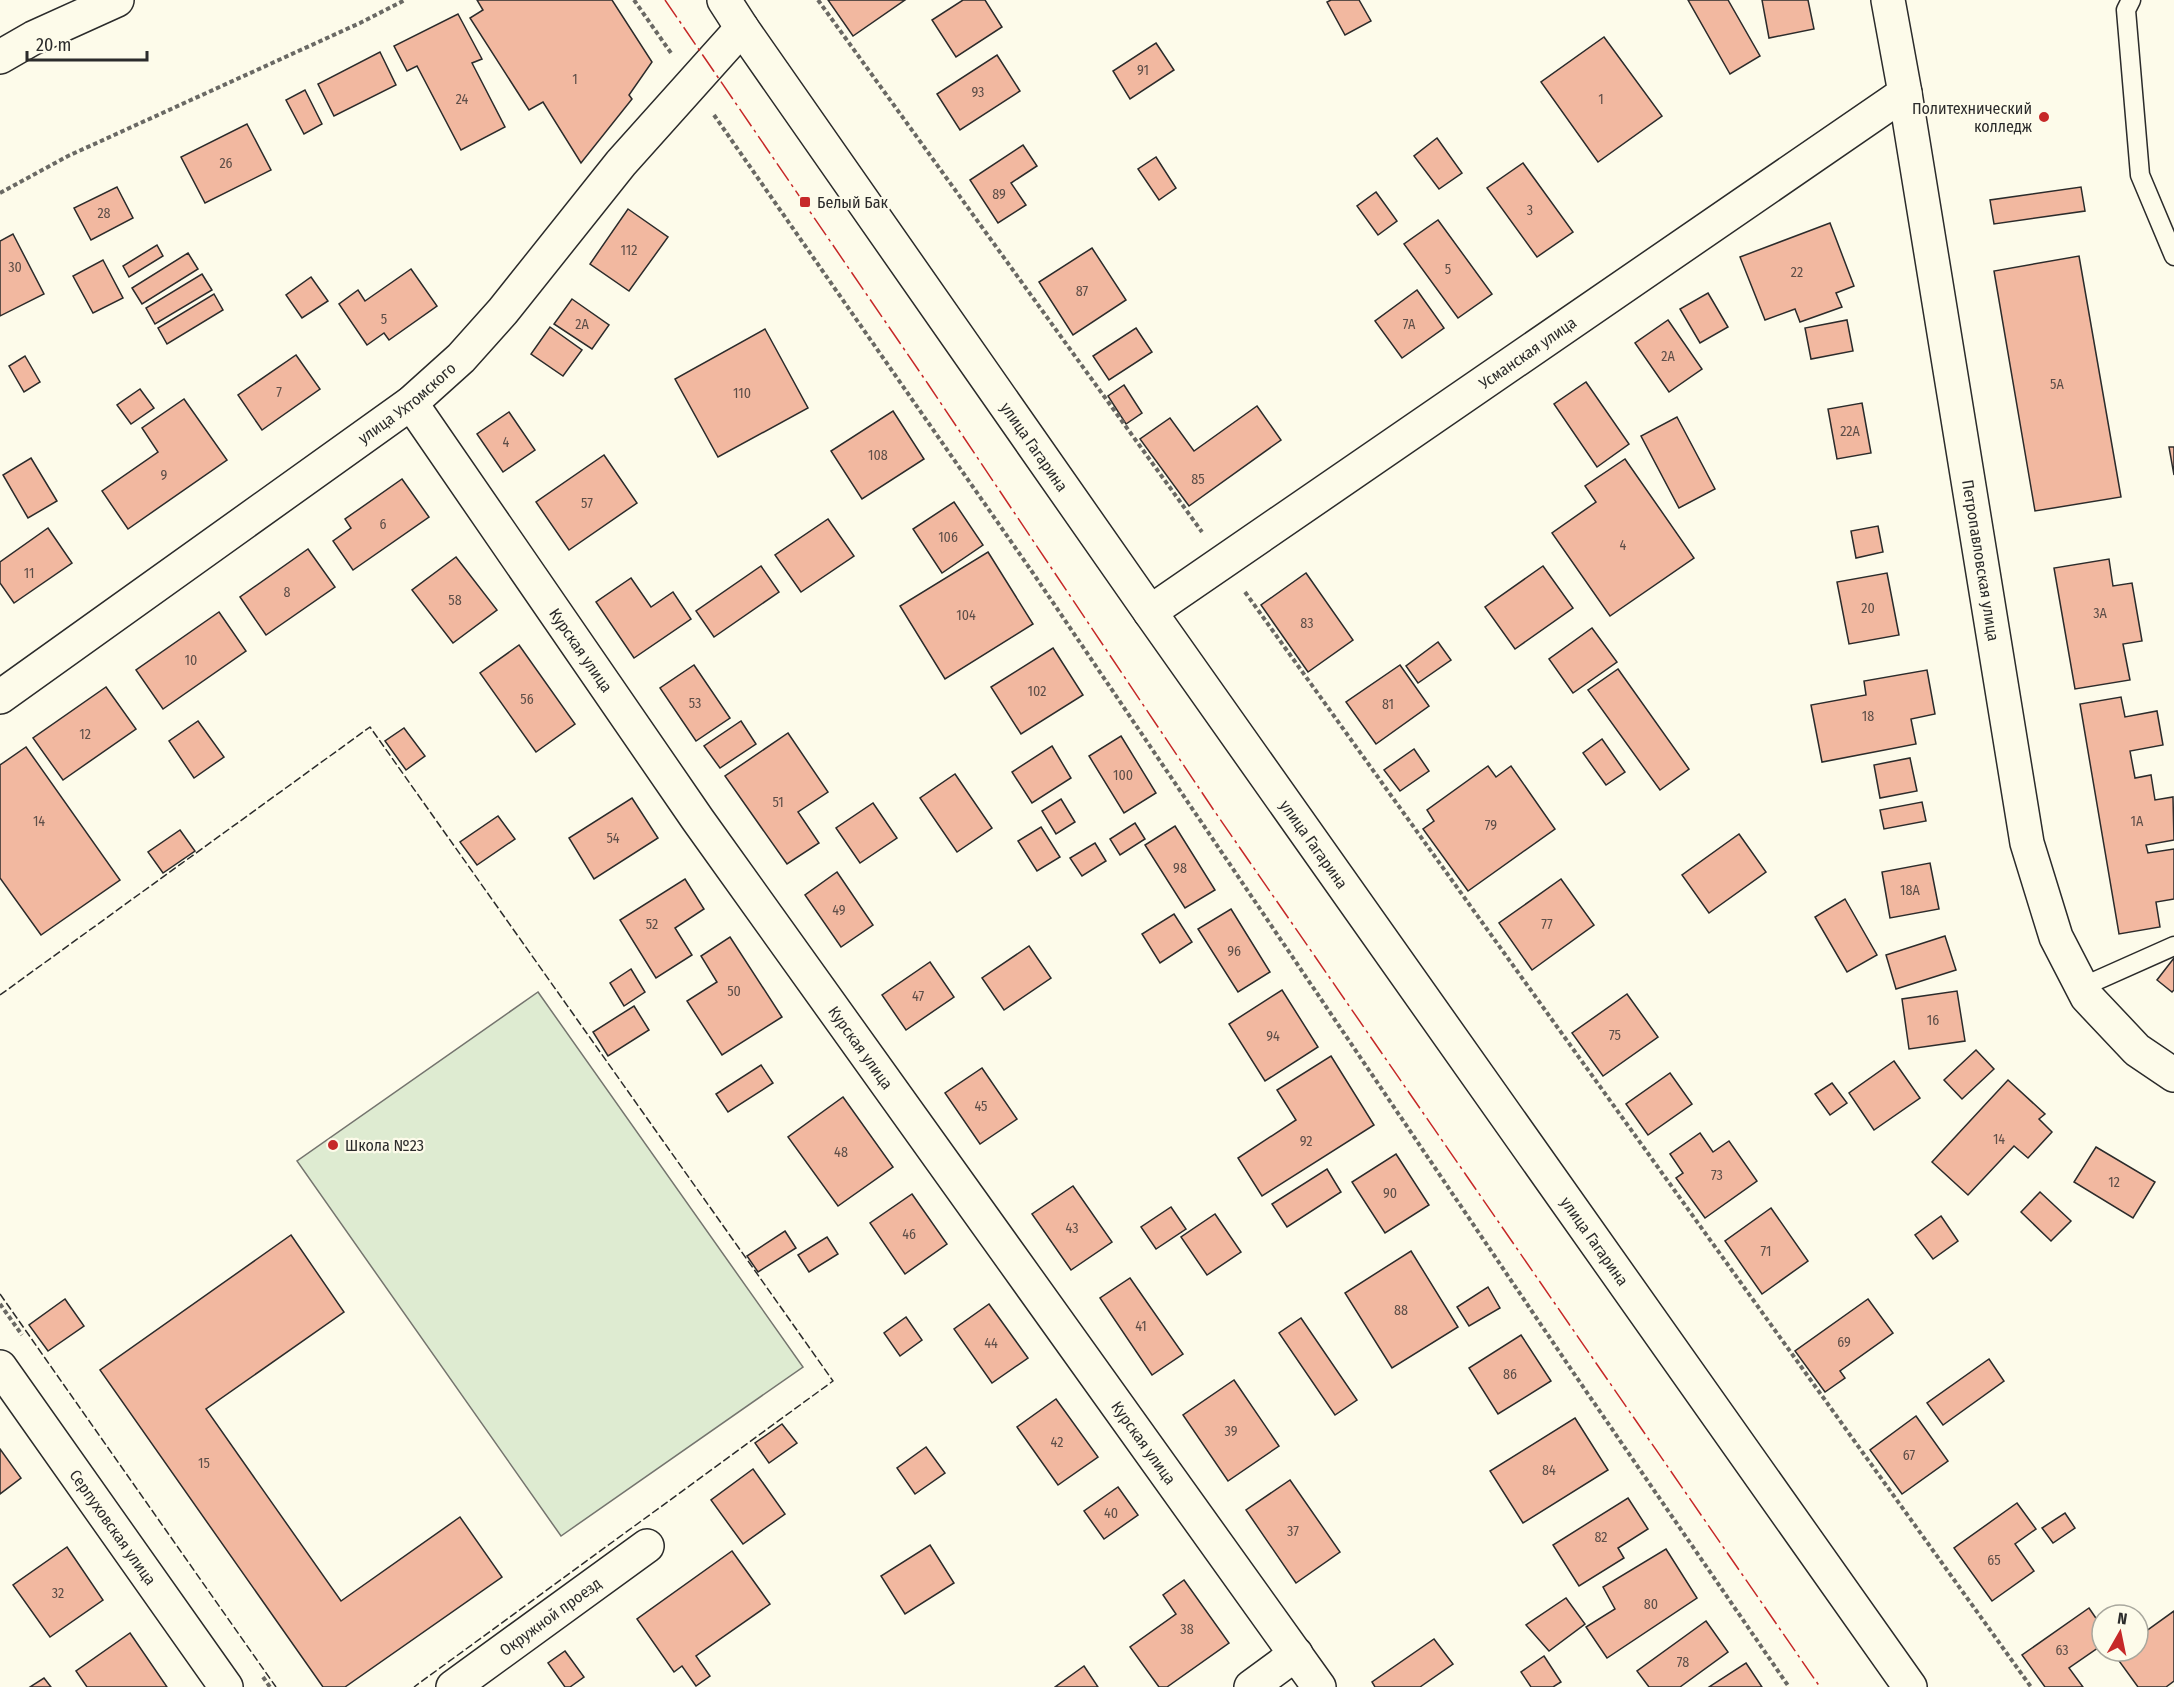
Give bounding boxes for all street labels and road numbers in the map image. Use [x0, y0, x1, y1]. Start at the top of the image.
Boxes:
street label: Усманская улица [1475, 313, 1580, 394]
street label: улица Ухтомского [354, 359, 460, 448]
street label: улица Гагарина [996, 399, 1072, 495]
street label: Петропавловская улица [1958, 478, 2003, 643]
street label: Курская улица [545, 605, 616, 696]
street label: улица Гагарина [1276, 796, 1352, 893]
street label: Курская улица [824, 1002, 897, 1093]
street label: улица Гагарина [1556, 1193, 1632, 1290]
street label: Курская улица [1107, 1398, 1180, 1488]
street label: Серпуховская улица [65, 1466, 160, 1589]
street label: Окружной проезд [496, 1574, 605, 1660]

